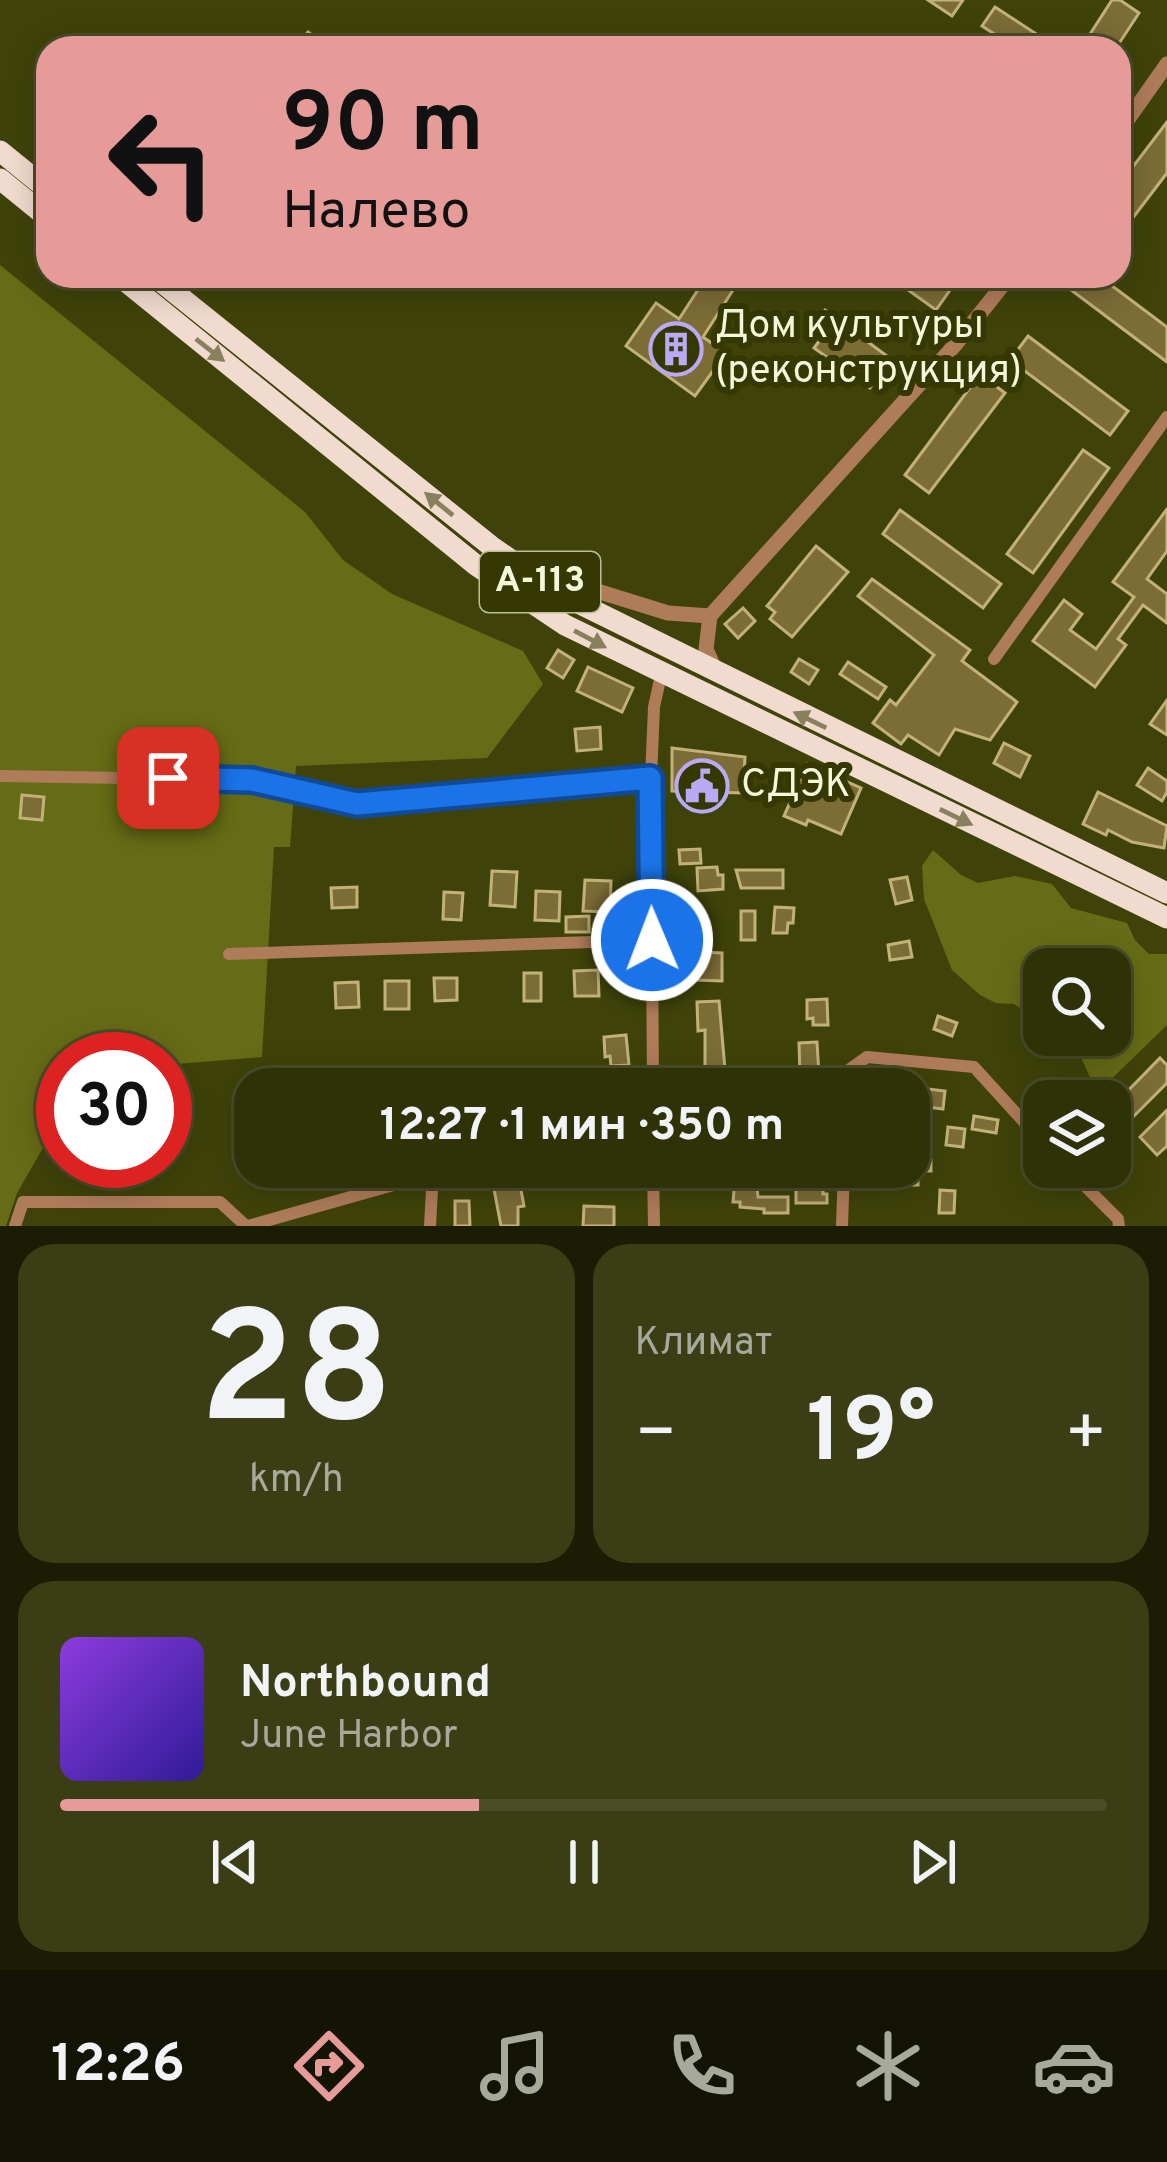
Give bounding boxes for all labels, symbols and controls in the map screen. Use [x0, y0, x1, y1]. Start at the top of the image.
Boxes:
text: 90 m [282, 75, 484, 181]
icon: left [84, 84, 240, 240]
text: Налево [282, 179, 470, 248]
place label: Дом культуры (реконструкция) [715, 303, 1022, 397]
building icon: Дом культуры (реконструкция) [648, 321, 704, 377]
one-way arrow [194, 337, 225, 362]
one-way arrow [423, 492, 454, 517]
road number: А-113 [480, 552, 600, 612]
one-way arrow [573, 628, 608, 649]
one-way arrow [793, 711, 828, 731]
pin [117, 727, 219, 829]
icon: arrive [135, 745, 201, 811]
public building icon: СДЭК [674, 758, 730, 814]
place label: СДЭК [741, 762, 851, 811]
one-way arrow [939, 807, 974, 827]
position arrow [589, 877, 715, 1003]
map controls [1023, 948, 1131, 1188]
button: search [1023, 948, 1131, 1056]
speed limit sign: 30 [36, 1032, 192, 1188]
button: layers [1023, 1080, 1131, 1188]
text: 12:27 · 1 мин · 350 m [380, 1099, 784, 1156]
text: 28 [199, 1280, 393, 1478]
text: Климат [635, 1320, 772, 1369]
text: 19° [806, 1380, 935, 1493]
text: − [635, 1395, 677, 1478]
text: + [1064, 1395, 1107, 1478]
text: km/h [249, 1457, 344, 1506]
text: Northbound [240, 1656, 491, 1713]
text: June Harbor [240, 1713, 458, 1762]
icon: previous [202, 1829, 268, 1895]
icon: pause [551, 1829, 617, 1895]
icon: next [900, 1829, 966, 1895]
icon: directions [287, 2024, 371, 2108]
icon: music [473, 2024, 557, 2108]
icon: phone [660, 2024, 744, 2108]
icon: climate [846, 2024, 930, 2108]
icon: car [1032, 2024, 1116, 2108]
text: 12:26 [51, 2032, 185, 2101]

